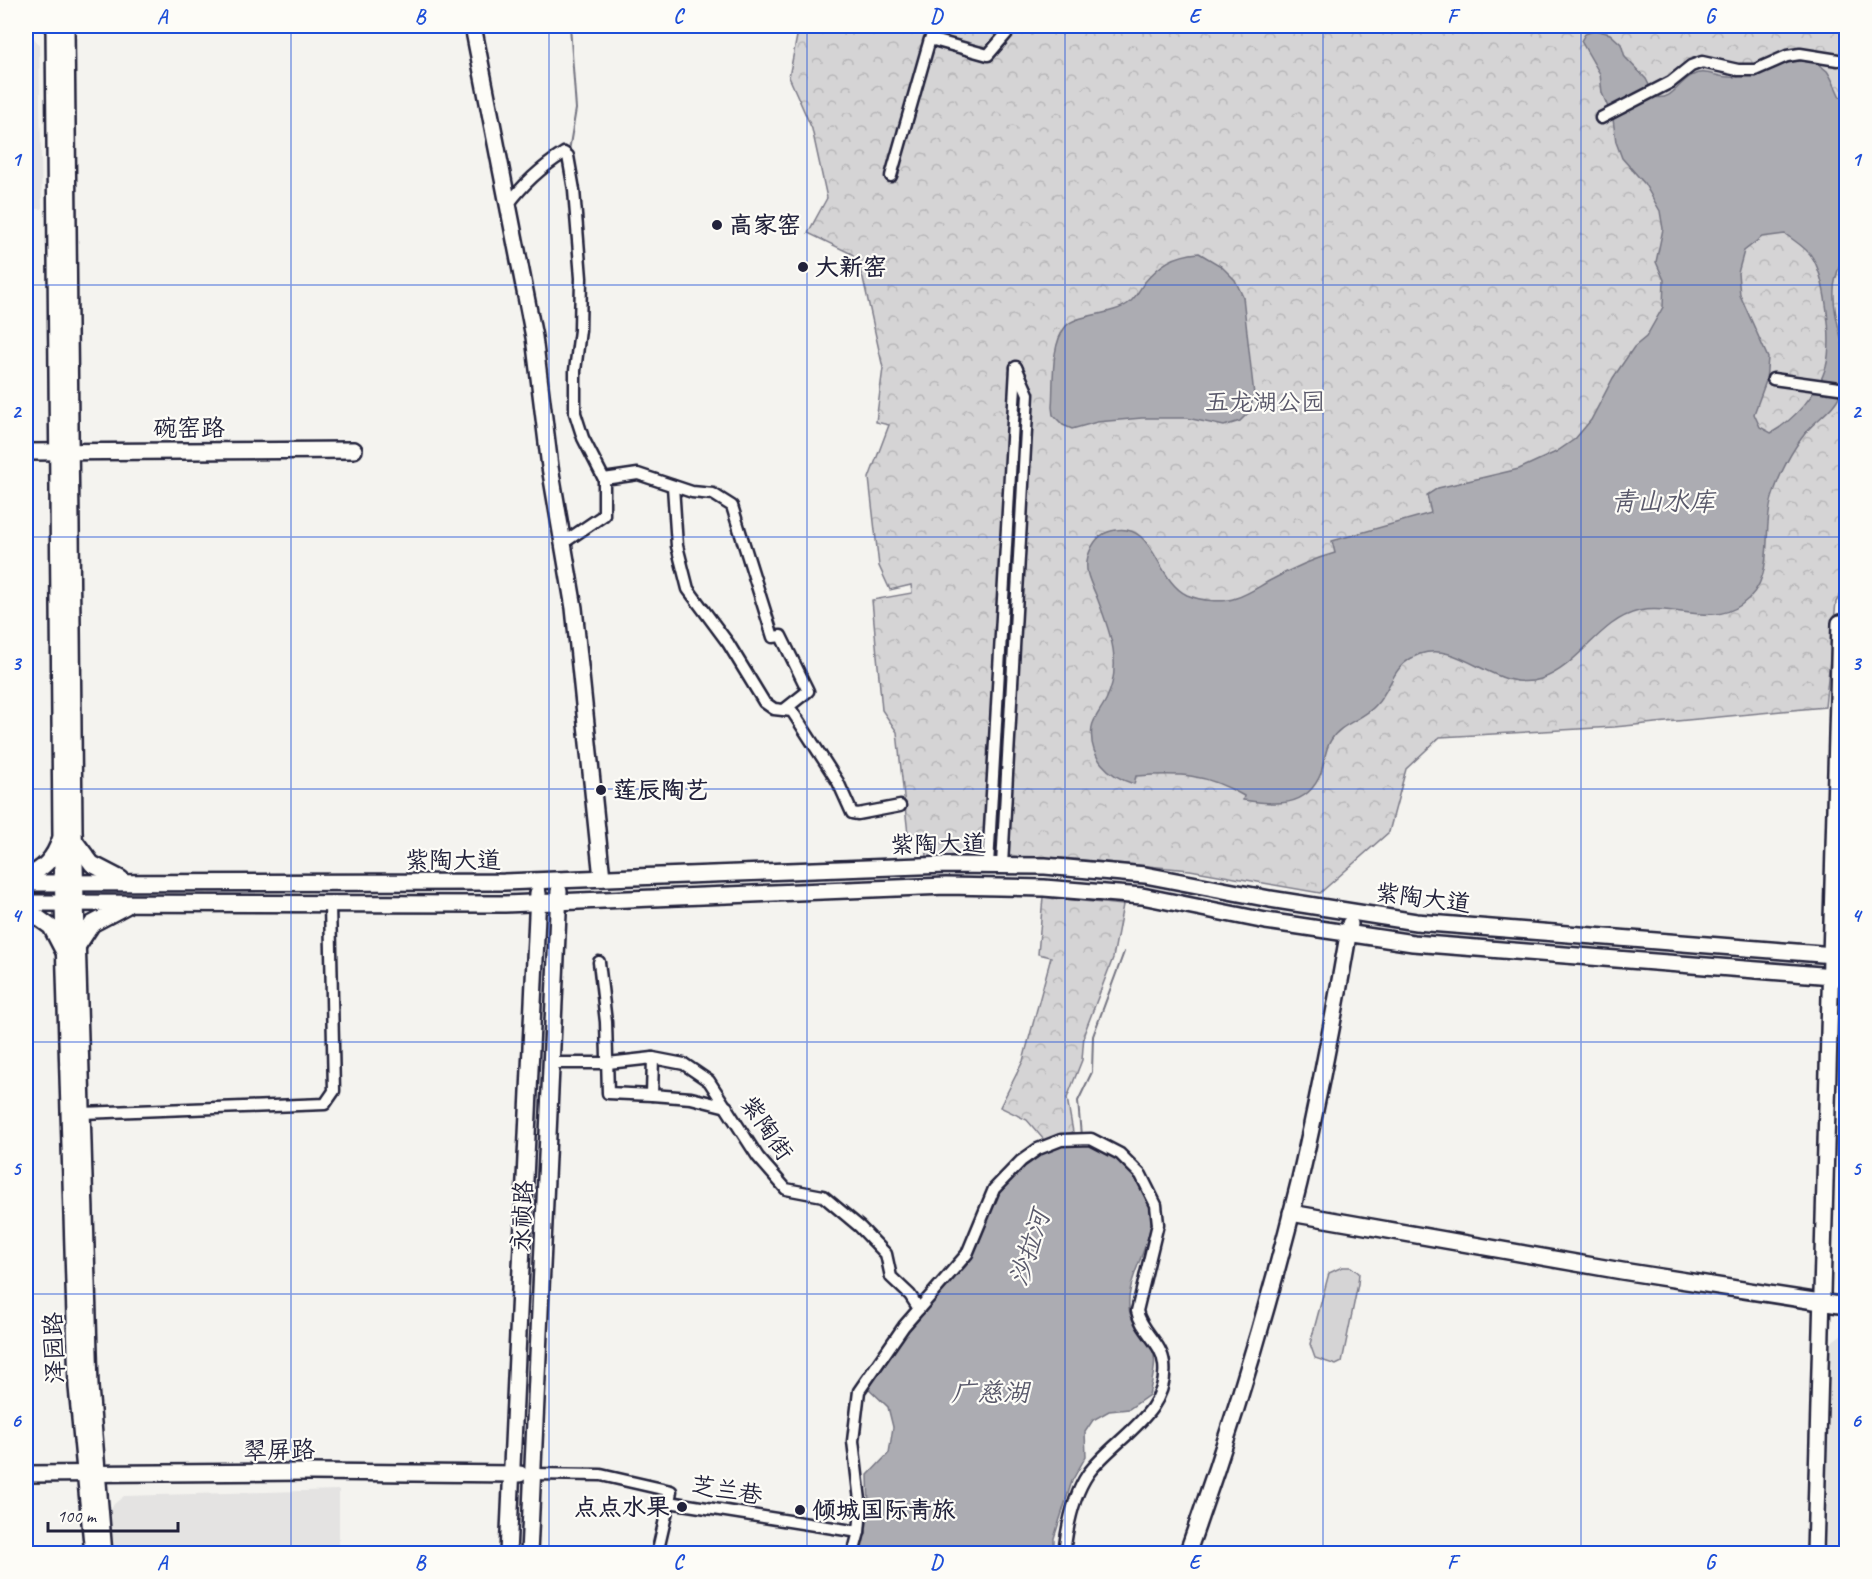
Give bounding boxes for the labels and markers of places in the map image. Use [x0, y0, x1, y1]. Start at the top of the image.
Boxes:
place label: 高家窑 [729, 210, 801, 240]
marker: 高家窑 [710, 218, 724, 232]
place label: 大新窑 [815, 252, 887, 282]
marker: 大新窑 [796, 260, 810, 274]
place label: 莲辰陶艺 [613, 775, 709, 805]
marker: 莲辰陶艺 [594, 783, 608, 797]
place label: 点点水果 [574, 1492, 670, 1522]
place label: 倾城国际青旅 [812, 1495, 956, 1525]
marker: 点点水果 [675, 1500, 689, 1514]
marker: 倾城国际青旅 [793, 1503, 807, 1517]

